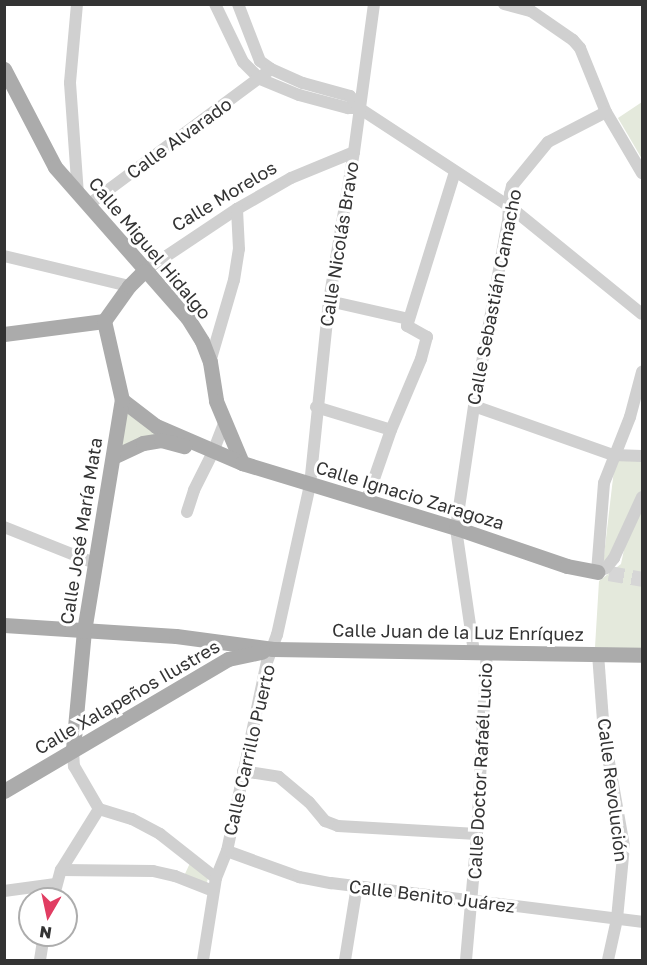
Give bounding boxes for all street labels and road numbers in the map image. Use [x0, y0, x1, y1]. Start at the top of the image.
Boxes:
street label: Calle Alvarado [122, 93, 236, 183]
street label: Calle Morelos [168, 156, 280, 236]
street label: Calle Nicolás Bravo [315, 160, 363, 328]
street label: Calle Miguel Hidalgo [84, 173, 216, 323]
street label: Calle Sebastián Camacho [462, 187, 526, 407]
street label: Calle José María Mata [56, 436, 106, 626]
street label: Calle Ignacio Zaragoza [313, 456, 507, 534]
street label: Calle Juan de la Luz Enríquez [332, 619, 584, 645]
street label: Calle Xalapeños Ilustres [31, 635, 223, 759]
street label: Calle Carrillo Puerto [219, 662, 279, 838]
street label: Calle Doctor Rafaél Lucio [464, 662, 496, 880]
street label: Calle Revolución [593, 717, 633, 863]
street label: Calle Benito Juárez [348, 875, 516, 917]

